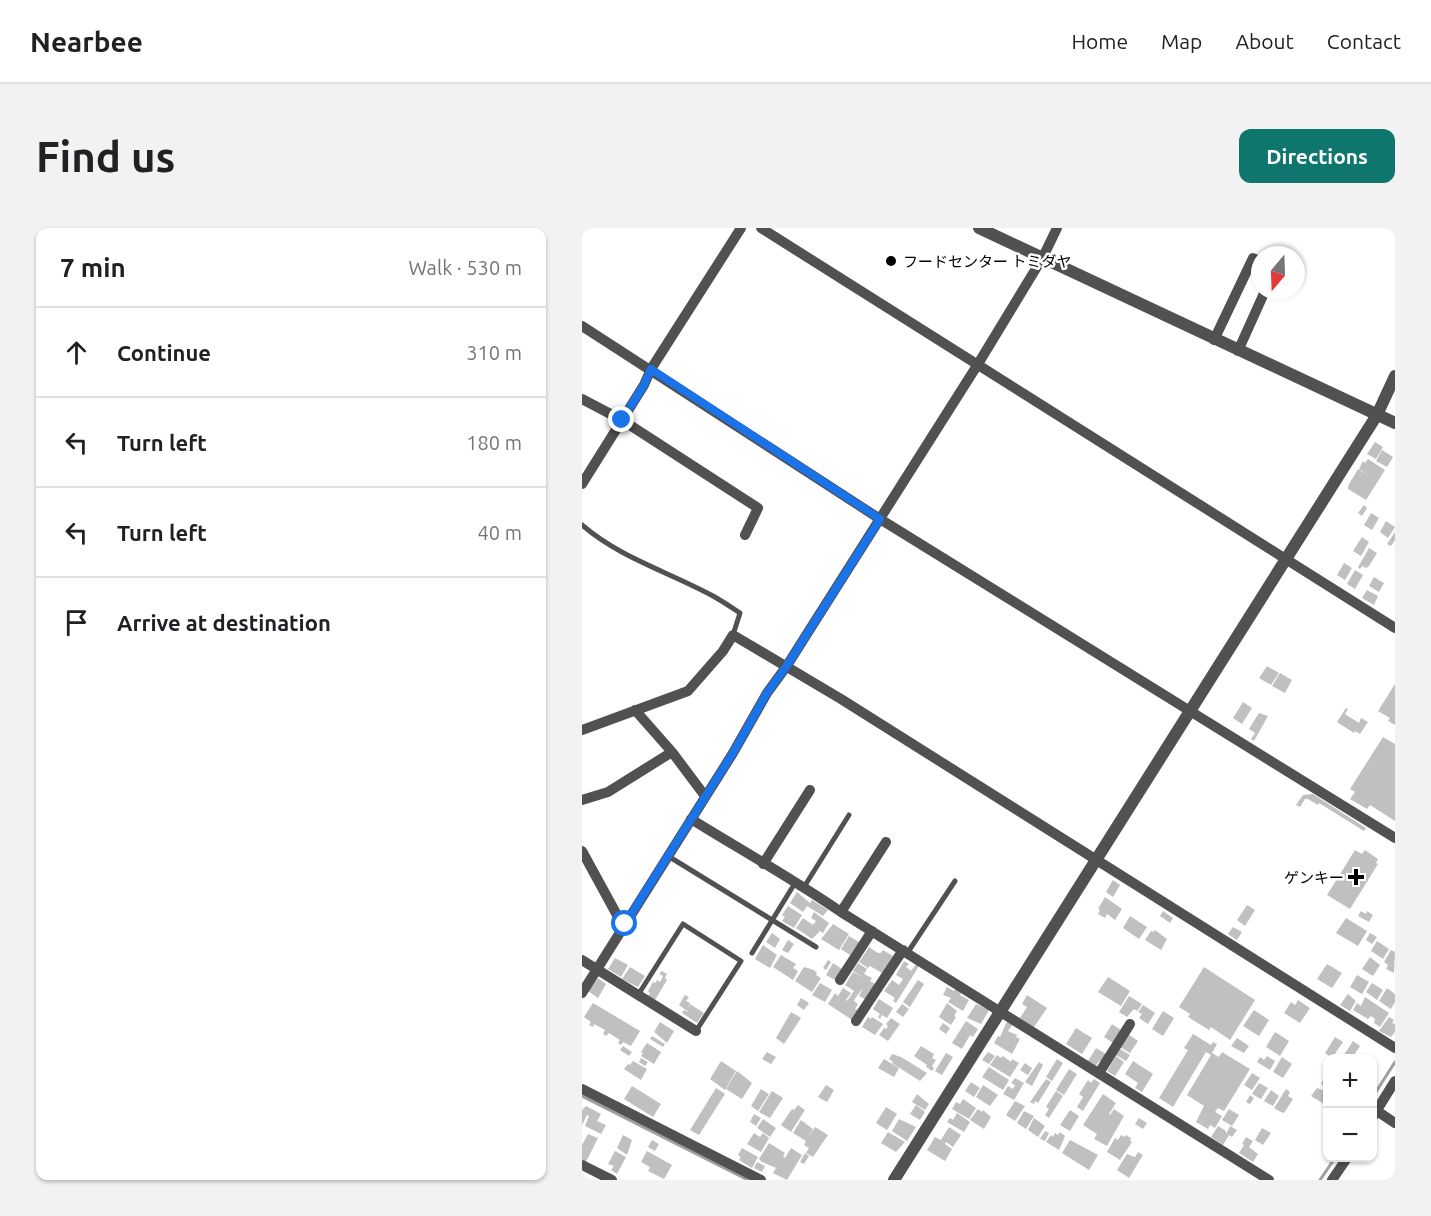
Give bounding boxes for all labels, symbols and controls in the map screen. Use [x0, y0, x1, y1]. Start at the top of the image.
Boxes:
text: Nearbee [30, 26, 143, 57]
text: Home [1071, 29, 1128, 53]
text: Map [1161, 29, 1202, 53]
text: About [1235, 29, 1294, 53]
text: Contact [1327, 29, 1401, 53]
button: Directions [1239, 129, 1395, 183]
text: Find us [36, 133, 175, 180]
north arrow [1251, 246, 1305, 300]
text: 7 min [60, 253, 126, 282]
place label: フードセンター トミダヤ [903, 253, 1071, 270]
marker: フードセンター トミダヤ [884, 254, 898, 268]
text: Walk · 530 m [409, 256, 522, 279]
icon: ahead [60, 336, 93, 369]
text: Continue [117, 340, 211, 365]
text: 310 m [466, 341, 522, 364]
route end [608, 406, 634, 432]
icon: left [60, 426, 93, 459]
text: Turn left [117, 430, 207, 455]
text: 180 m [466, 431, 522, 454]
icon: left [60, 516, 93, 549]
text: Turn left [117, 520, 207, 545]
text: 40 m [478, 521, 522, 544]
icon: arrive [60, 606, 93, 639]
text: Arrive at destination [117, 610, 331, 635]
place label: ゲンキー [1284, 869, 1344, 886]
marker: ゲンキー [1349, 870, 1363, 884]
route start [611, 910, 637, 936]
map controls [1323, 1054, 1377, 1162]
button: + [1323, 1054, 1377, 1108]
button: − [1323, 1108, 1377, 1162]

